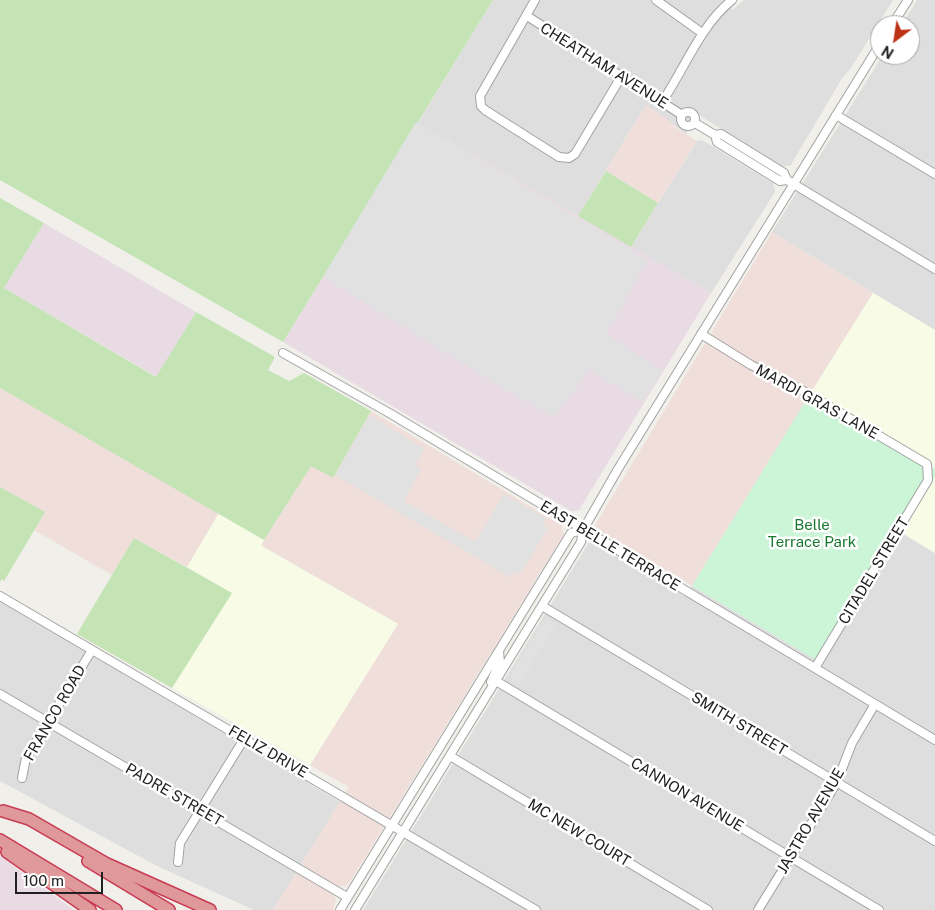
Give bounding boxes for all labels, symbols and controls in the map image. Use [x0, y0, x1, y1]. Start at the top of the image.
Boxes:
north arrow [870, 15, 920, 65]
street label: CHEATHAM AVENUE [537, 19, 671, 113]
text: N [879, 42, 897, 62]
street label: MARDI GRAS LANE [752, 361, 882, 443]
street label: EAST BELLE TERRACE [537, 497, 683, 595]
street label: CITADEL STREET [835, 514, 913, 628]
park label: Belle Terrace Park [768, 516, 856, 551]
street label: FRANCO ROAD [20, 662, 90, 764]
street label: SMITH STREET [688, 688, 790, 760]
street label: FELIZ DRIVE [225, 722, 311, 782]
street label: CANNON AVENUE [627, 754, 747, 836]
street label: PADRE STREET [122, 760, 226, 830]
street label: JASTRO AVENUE [774, 765, 848, 877]
street label: MC NEW COURT [524, 795, 634, 871]
scale bar [18, 862, 105, 894]
text: 100 m [23, 872, 64, 889]

